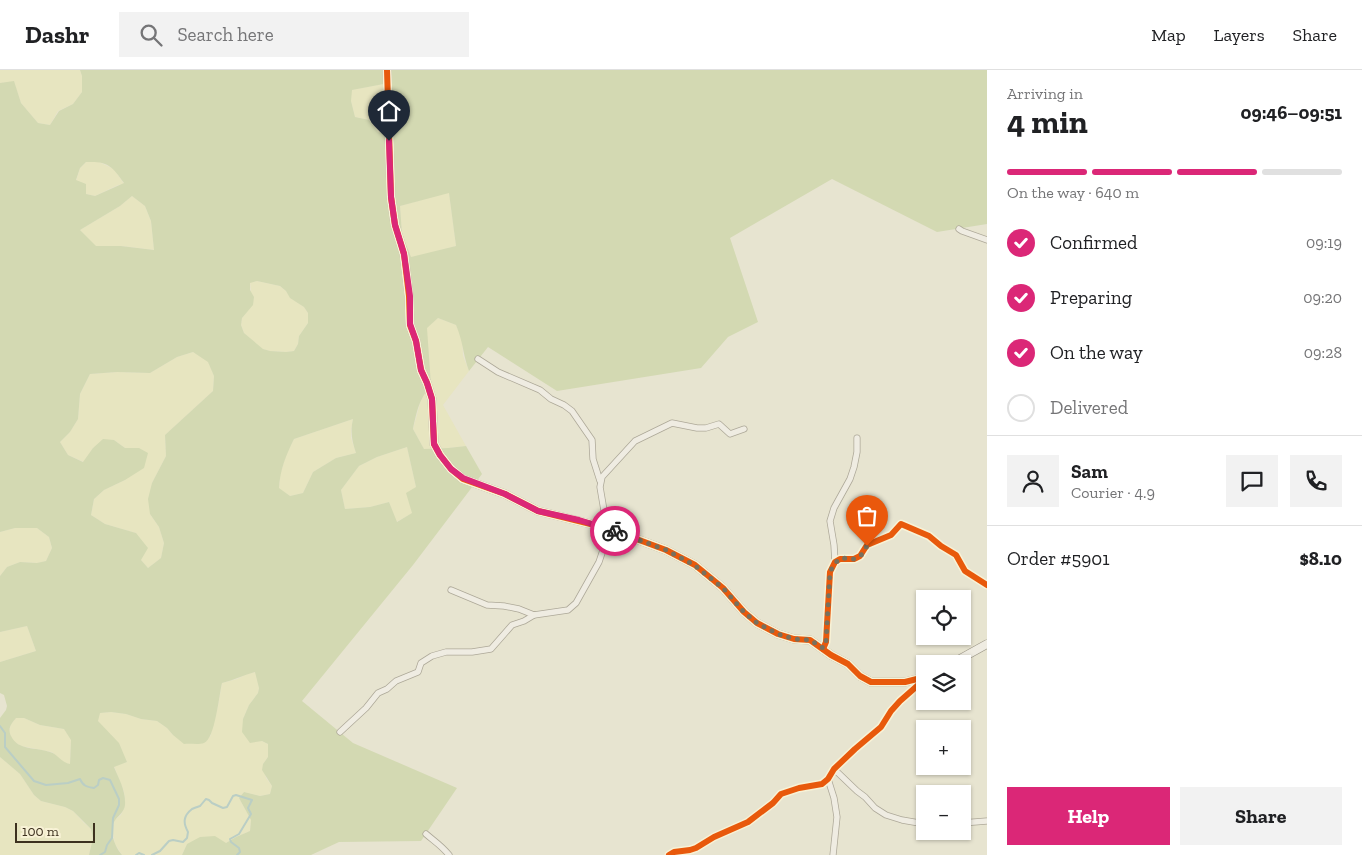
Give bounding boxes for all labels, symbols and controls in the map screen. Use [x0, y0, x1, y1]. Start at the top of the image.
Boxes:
search box [119, 12, 469, 57]
text: Dashr [25, 20, 89, 49]
icon: search [137, 21, 165, 49]
text: Search here [177, 23, 274, 46]
text: Map [1151, 24, 1186, 46]
text: Layers [1214, 24, 1265, 46]
text: Share [1293, 24, 1337, 46]
text: Arriving in [1007, 84, 1083, 103]
pin [368, 90, 410, 141]
icon: home [375, 97, 403, 125]
text: 09:46–09:51 [1241, 101, 1342, 124]
text: 4 min [1007, 103, 1088, 141]
text: On the way · 640 m [1007, 183, 1139, 202]
icon: check [1007, 229, 1035, 257]
text: Confirmed [1050, 231, 1137, 254]
text: 09:19 [1306, 233, 1342, 252]
icon: check [1007, 284, 1035, 312]
text: Preparing [1050, 286, 1132, 309]
text: 09:20 [1303, 288, 1342, 307]
icon: check [1007, 339, 1035, 367]
text: On the way [1050, 341, 1143, 364]
text: 09:28 [1304, 343, 1342, 362]
text: Delivered [1050, 396, 1128, 419]
button: person [1007, 455, 1059, 507]
button: chat [1226, 455, 1278, 507]
button: phone [1290, 455, 1342, 507]
text: Sam [1071, 460, 1108, 483]
text: Courier · 4.9 [1071, 483, 1155, 502]
pin [846, 495, 888, 546]
icon: bag [853, 502, 881, 530]
courier [590, 506, 640, 556]
icon: bike [601, 517, 629, 545]
text: Order #5901 [1007, 547, 1110, 570]
text: $8.10 [1299, 547, 1342, 570]
map controls [916, 590, 971, 840]
button: locate [916, 590, 971, 645]
button: layers [916, 655, 971, 710]
button: + [916, 720, 971, 775]
button: − [916, 785, 971, 840]
button: Help [1007, 787, 1170, 845]
button: Share [1180, 787, 1342, 845]
scale bar [15, 820, 95, 843]
text: 100 m [22, 823, 59, 840]

